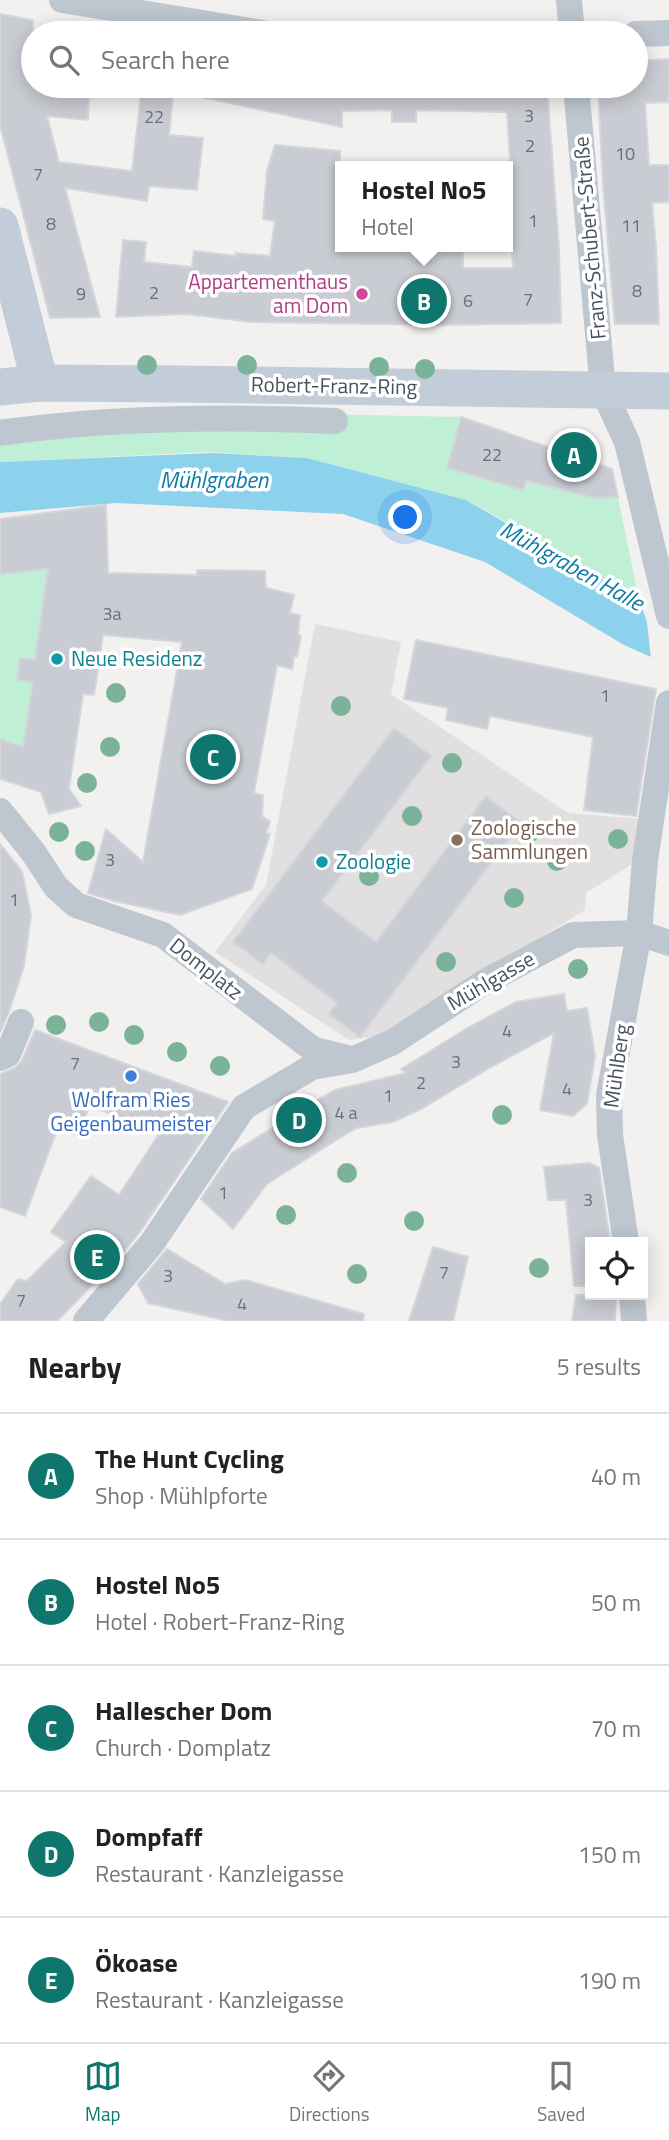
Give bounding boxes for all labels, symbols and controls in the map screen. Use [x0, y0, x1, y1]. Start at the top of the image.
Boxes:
search box [21, 21, 648, 98]
text: Search here [101, 40, 230, 79]
icon: search [45, 41, 83, 79]
house number: 3 [524, 102, 534, 129]
house number: 22 [144, 103, 164, 130]
house number: 2 [525, 132, 535, 159]
street label: Franz-Schubert-Straße [564, 135, 614, 341]
house number: 10 [615, 140, 635, 167]
house number: 7 [33, 161, 43, 188]
popup [335, 161, 513, 252]
text: Hostel No5 [361, 170, 487, 209]
house number: 1 [528, 207, 538, 234]
text: Hotel [361, 209, 414, 244]
house number: 8 [46, 210, 56, 237]
house number: 11 [621, 212, 641, 239]
place label: Appartementhaus am Dom [188, 265, 348, 321]
pin: B [401, 275, 447, 327]
house number: 8 [632, 277, 642, 304]
house number: 2 [149, 279, 159, 306]
house number: 9 [76, 280, 86, 307]
marker: Appartementhaus am Dom [354, 286, 370, 302]
house number: 7 [523, 286, 533, 313]
house number: 6 [463, 287, 473, 314]
street label: Robert-Franz-Ring [251, 368, 418, 402]
pin: A [551, 429, 597, 481]
house number: 22 [482, 441, 502, 468]
water label: Mühlgraben [160, 462, 269, 497]
your location [388, 500, 422, 534]
water label: Mühlgraben Halle [494, 511, 652, 620]
house number: 3a [102, 600, 122, 627]
place label: Neue Residenz [71, 642, 202, 674]
marker: Neue Residenz [49, 651, 65, 667]
house number: 1 [600, 682, 610, 709]
pin: C [190, 731, 236, 783]
place label: Zoologische Sammlungen [471, 811, 588, 867]
marker: Zoologische Sammlungen [449, 832, 465, 848]
place label: Zoologie [336, 845, 411, 877]
house number: 3 [105, 846, 115, 873]
marker: Zoologie [314, 854, 330, 870]
house number: 1 [9, 886, 19, 913]
street label: Domplatz [163, 929, 250, 1007]
street label: Mühlgasse [441, 942, 540, 1018]
house number: 4 [502, 1017, 512, 1044]
street label: Mühlberg [594, 1022, 638, 1110]
house number: 3 [451, 1048, 461, 1075]
house number: 7 [70, 1050, 80, 1077]
marker: Wolfram Ries Geigenbaumeister [123, 1068, 139, 1084]
house number: 2 [416, 1069, 426, 1096]
house number: 4 [562, 1075, 572, 1102]
house number: 1 [383, 1082, 393, 1109]
place label: Wolfram Ries Geigenbaumeister [50, 1083, 212, 1139]
pin: D [276, 1094, 322, 1146]
house number: 4 a [334, 1099, 358, 1126]
house number: 1 [218, 1179, 228, 1206]
house number: 3 [583, 1186, 593, 1213]
pin: E [74, 1231, 120, 1283]
map controls [585, 1237, 648, 1300]
button: locate [585, 1237, 648, 1300]
house number: 7 [439, 1259, 449, 1286]
house number: 3 [163, 1262, 173, 1289]
house number: 7 [16, 1287, 26, 1314]
house number: 4 [237, 1290, 247, 1317]
text: Nearby [28, 1344, 121, 1390]
text: 5 results [557, 1349, 641, 1384]
text: The Hunt Cycling [95, 1439, 284, 1478]
text: A [44, 1459, 58, 1494]
text: 40 m [591, 1459, 641, 1494]
text: Shop · Mühlpforte [95, 1478, 268, 1513]
text: Hostel No5 [95, 1565, 220, 1604]
text: B [44, 1585, 58, 1620]
text: 50 m [591, 1585, 641, 1620]
text: Hotel · Robert-Franz-Ring [95, 1604, 345, 1639]
text: Hallescher Dom [95, 1691, 272, 1730]
text: C [45, 1711, 57, 1746]
text: 70 m [591, 1711, 641, 1746]
text: Church · Domplatz [95, 1730, 271, 1765]
text: Dompfaff [95, 1817, 203, 1856]
text: D [44, 1837, 58, 1872]
text: 150 m [578, 1837, 641, 1872]
text: Restaurant · Kanzleigasse [95, 1856, 344, 1891]
text: Ökoase [95, 1943, 178, 1982]
text: E [45, 1963, 57, 1998]
text: 190 m [578, 1963, 641, 1998]
text: Restaurant · Kanzleigasse [95, 1982, 344, 2017]
tab: Map [84, 2057, 122, 2128]
tab: Directions [289, 2057, 370, 2128]
tab: Saved [537, 2057, 585, 2128]

